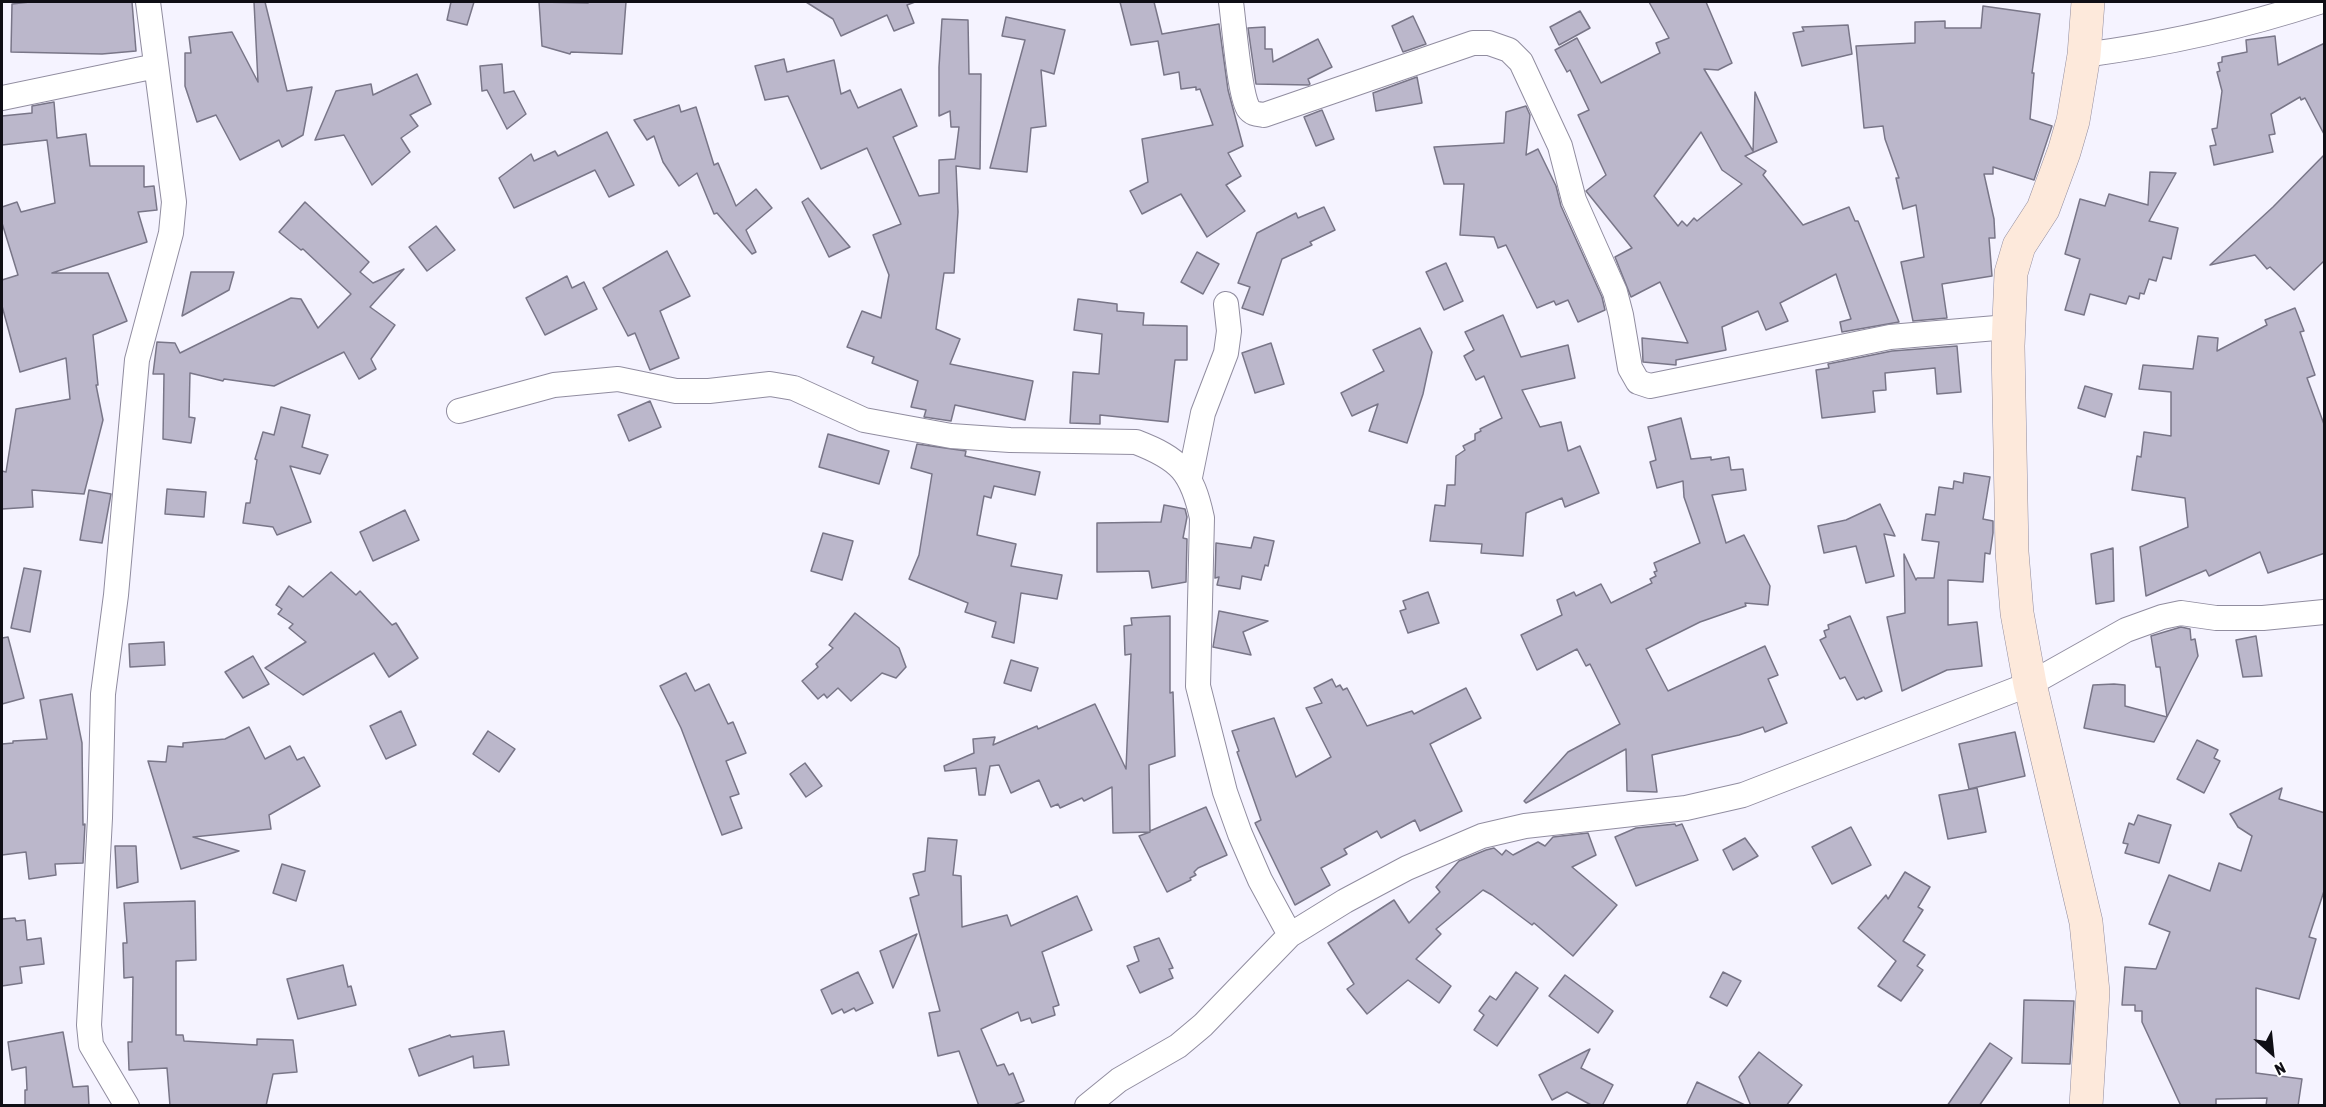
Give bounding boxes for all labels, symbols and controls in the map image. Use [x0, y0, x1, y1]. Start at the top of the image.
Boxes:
north arrow [2242, 1023, 2302, 1083]
text: N [2272, 1059, 2288, 1079]

